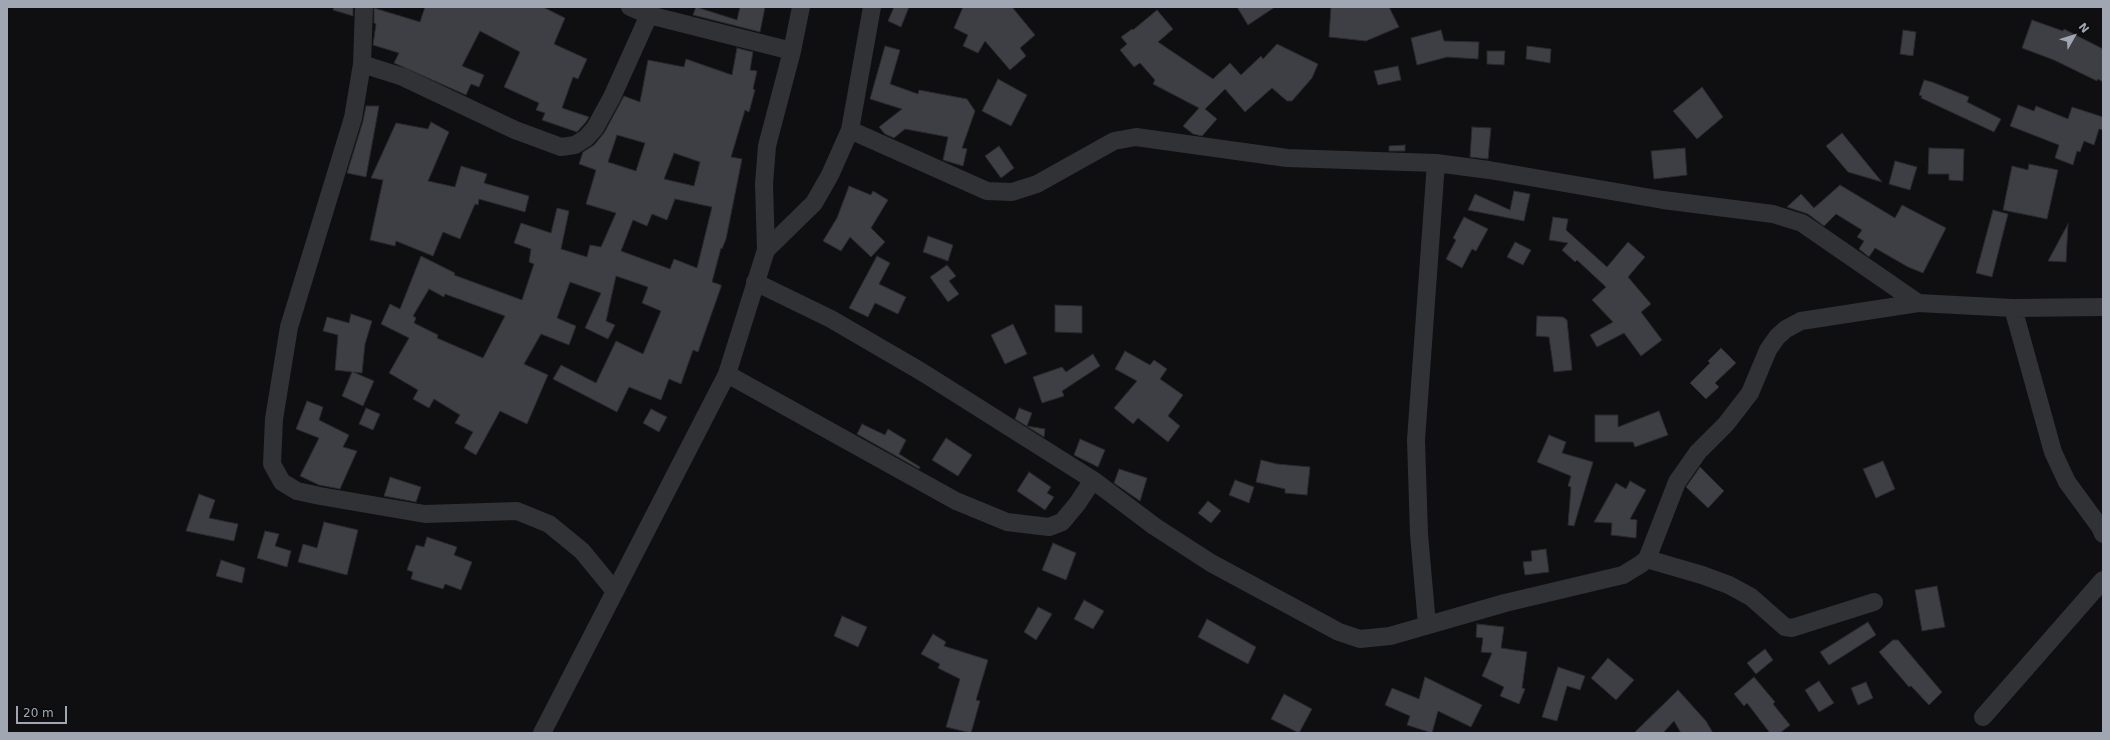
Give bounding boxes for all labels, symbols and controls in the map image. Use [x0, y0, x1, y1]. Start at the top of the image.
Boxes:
north arrow [2054, 16, 2094, 56]
text: N [2076, 20, 2092, 36]
scale bar [18, 698, 69, 724]
text: 20 m [23, 706, 54, 720]

